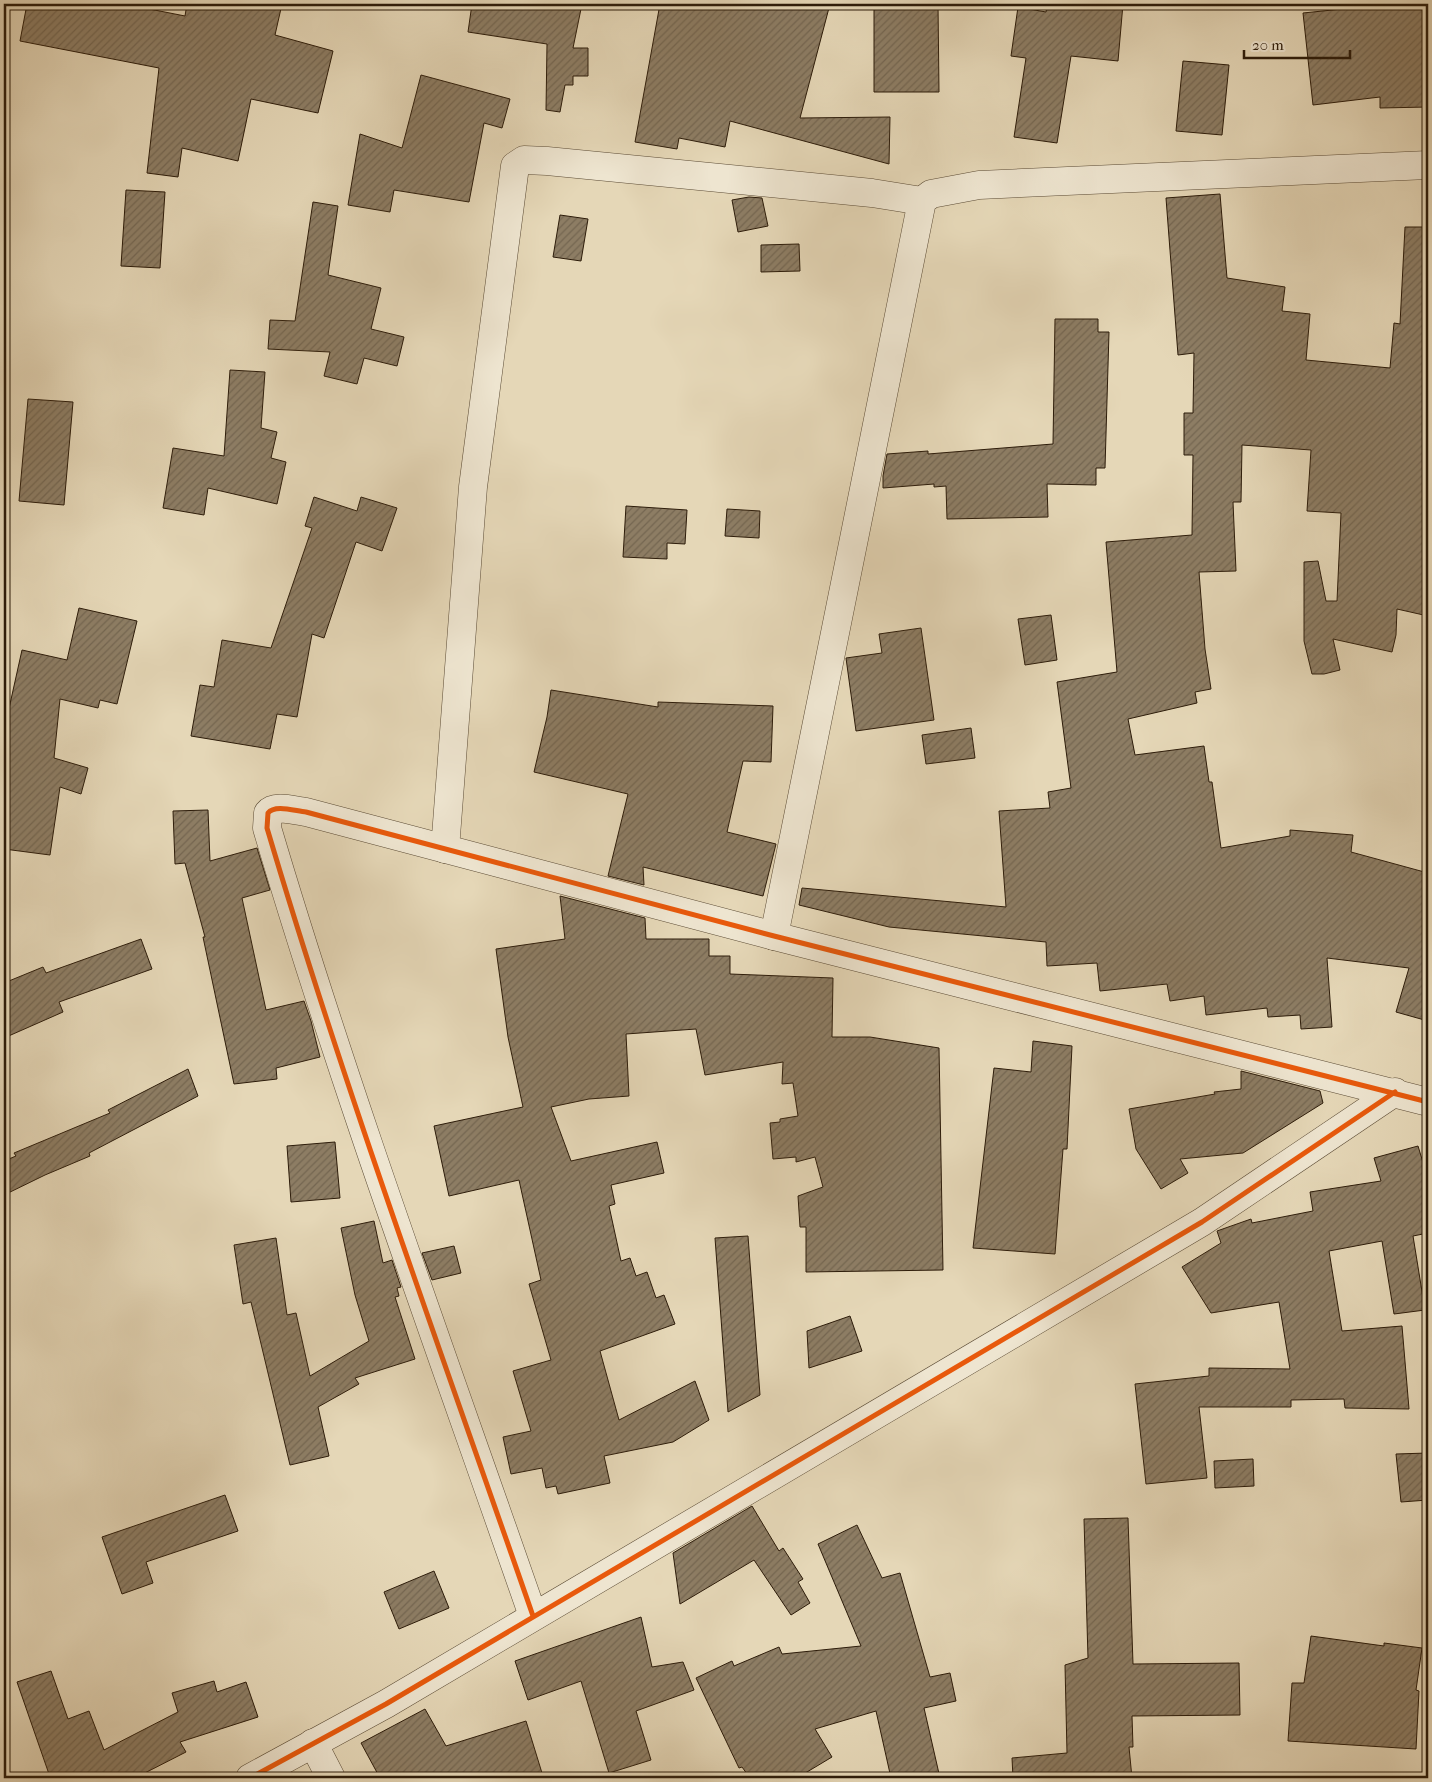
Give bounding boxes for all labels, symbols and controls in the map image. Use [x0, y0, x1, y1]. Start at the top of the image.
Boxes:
scale bar [1244, 28, 1351, 60]
text: 20 m [1252, 36, 1284, 54]

